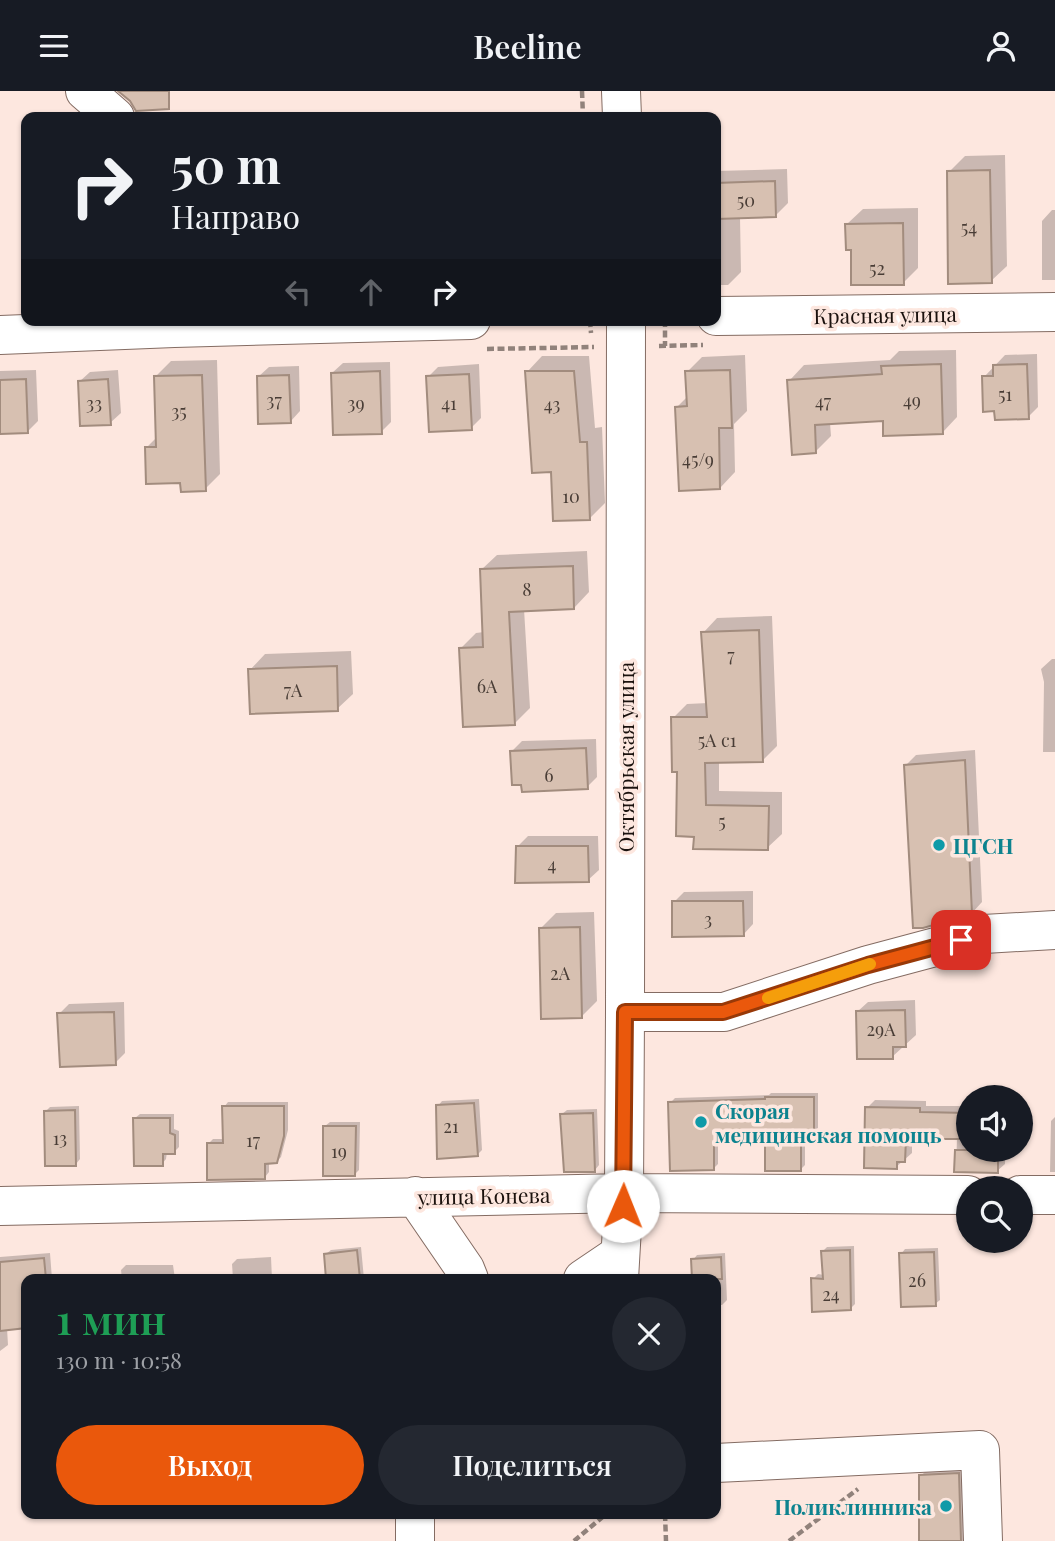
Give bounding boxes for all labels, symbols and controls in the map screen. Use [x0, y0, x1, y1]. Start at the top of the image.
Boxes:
text: Beeline [473, 24, 582, 67]
icon: menu [35, 27, 73, 65]
icon: person [982, 27, 1020, 65]
text: 50 m [171, 131, 281, 196]
icon: right [56, 140, 147, 231]
house number: 50 [737, 188, 755, 212]
text: Направо [171, 194, 300, 237]
house number: 54 [961, 215, 977, 239]
house number: 52 [869, 256, 885, 280]
icon: left [279, 273, 317, 311]
icon: ahead [352, 273, 390, 311]
icon: right [425, 273, 463, 311]
street label: Красная улица [813, 299, 957, 329]
house number: 51 [998, 382, 1012, 406]
house number: 37 [266, 388, 282, 412]
house number: 49 [903, 388, 921, 412]
house number: 47 [815, 389, 832, 413]
house number: 33 [86, 391, 102, 415]
house number: 39 [347, 391, 365, 415]
house number: 41 [441, 391, 457, 415]
house number: 43 [544, 392, 560, 416]
house number: 35 [171, 399, 187, 423]
house number: 45/9 [682, 447, 714, 471]
house number: 10 [562, 484, 580, 508]
house number: 8 [522, 577, 532, 601]
house number: 7 [727, 643, 735, 667]
street label: Октябрьская улица [611, 661, 639, 852]
house number: 6А [477, 674, 498, 698]
house number: 7А [284, 678, 303, 702]
house number: 5А с1 [698, 728, 737, 752]
house number: 6 [544, 763, 554, 787]
house number: 5 [718, 809, 726, 833]
place label: ЦГСН [953, 831, 1014, 859]
marker: ЦГСН [931, 837, 947, 853]
house number: 4 [548, 852, 557, 876]
house number: 3 [704, 907, 712, 931]
pin [931, 910, 991, 970]
icon: arrive [942, 921, 980, 959]
house number: 2А [550, 961, 571, 985]
house number: 29А [866, 1017, 896, 1041]
map controls [956, 1085, 1033, 1253]
button: sound [956, 1085, 1033, 1162]
place label: Скорая медицинская помощь [715, 1096, 942, 1148]
house number: 21 [443, 1114, 459, 1138]
marker: Скорая медицинская помощь [693, 1114, 709, 1130]
house number: 13 [53, 1126, 67, 1150]
house number: 17 [246, 1128, 261, 1152]
house number: 19 [331, 1139, 347, 1163]
position arrow [586, 1169, 660, 1243]
button: search [956, 1176, 1033, 1253]
street label: улица Конева [416, 1180, 551, 1210]
house number: 26 [908, 1268, 926, 1292]
house number: 24 [822, 1282, 840, 1306]
text: 1 мин [56, 1290, 166, 1346]
button: close [612, 1297, 686, 1371]
text: 130 m · 10:58 [56, 1344, 182, 1375]
button: Выход [56, 1425, 364, 1505]
button: Поделиться [378, 1425, 686, 1505]
place label: Поликлинника [774, 1492, 932, 1520]
marker: Поликлинника [938, 1498, 954, 1514]

